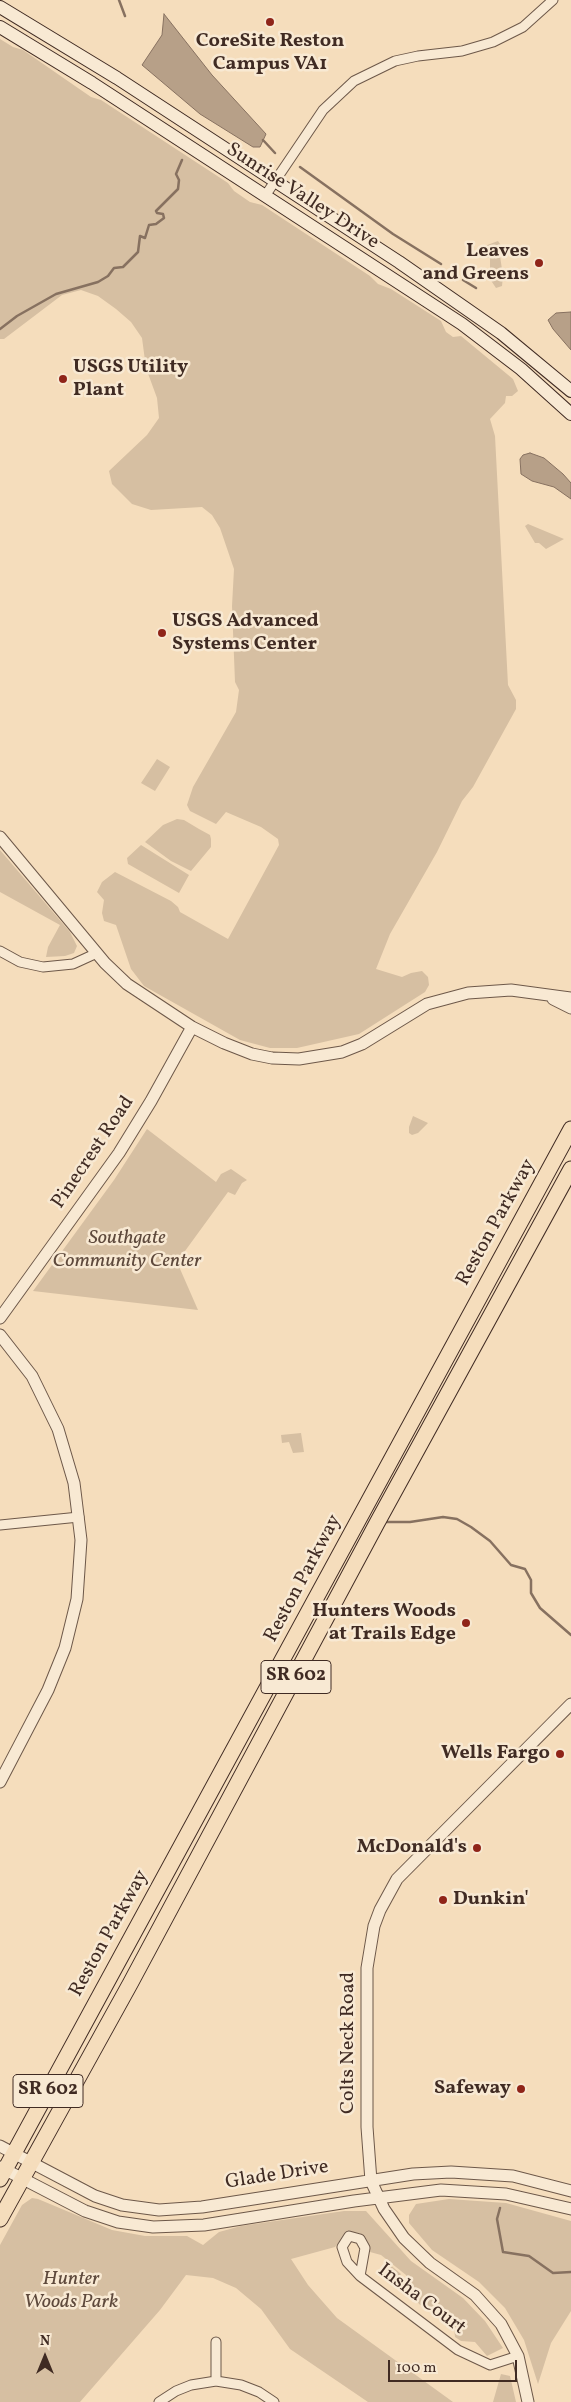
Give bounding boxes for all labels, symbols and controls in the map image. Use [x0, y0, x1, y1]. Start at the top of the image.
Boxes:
marker: CoreSite Reston Campus VA1 [264, 16, 276, 28]
place label: CoreSite Reston Campus VA1 [196, 30, 344, 77]
street label: Sunrise Valley Drive [221, 139, 383, 255]
place label: Leaves and Greens [422, 240, 529, 287]
marker: Leaves and Greens [533, 257, 545, 269]
place label: USGS Utility Plant [73, 356, 188, 403]
marker: USGS Utility Plant [57, 373, 69, 385]
place label: USGS Advanced Systems Center [172, 610, 319, 657]
marker: USGS Advanced Systems Center [156, 627, 168, 639]
street label: Pinecrest Road [48, 1092, 140, 1214]
street label: Reston Parkway [452, 1155, 542, 1291]
park label: Southgate Community Center [53, 1227, 201, 1274]
street label: Reston Parkway [260, 1511, 348, 1647]
place label: Hunters Woods at Trails Edge [312, 1600, 456, 1647]
marker: Hunters Woods at Trails Edge [460, 1617, 472, 1629]
road number: SR 602 [261, 1660, 331, 1694]
place label: Wells Fargo [441, 1742, 550, 1766]
marker: Wells Fargo [554, 1748, 566, 1760]
place label: McDonald's [357, 1836, 467, 1860]
marker: McDonald's [471, 1842, 483, 1854]
street label: Reston Parkway [65, 1866, 155, 2002]
place label: Dunkin' [453, 1888, 529, 1912]
marker: Dunkin' [437, 1894, 449, 1906]
street label: Colts Neck Road [337, 1972, 361, 2114]
road number: SR 602 [13, 2074, 83, 2108]
place label: Safeway [434, 2077, 511, 2101]
marker: Safeway [515, 2083, 527, 2095]
street label: Glade Drive [224, 2156, 330, 2196]
street label: Insha Court [372, 2259, 470, 2341]
park label: Hunter Woods Park [24, 2268, 118, 2315]
north arrow [20, 2332, 70, 2382]
text: N [40, 2332, 50, 2351]
scale bar [391, 2350, 520, 2382]
text: 100 m [396, 2358, 436, 2379]

